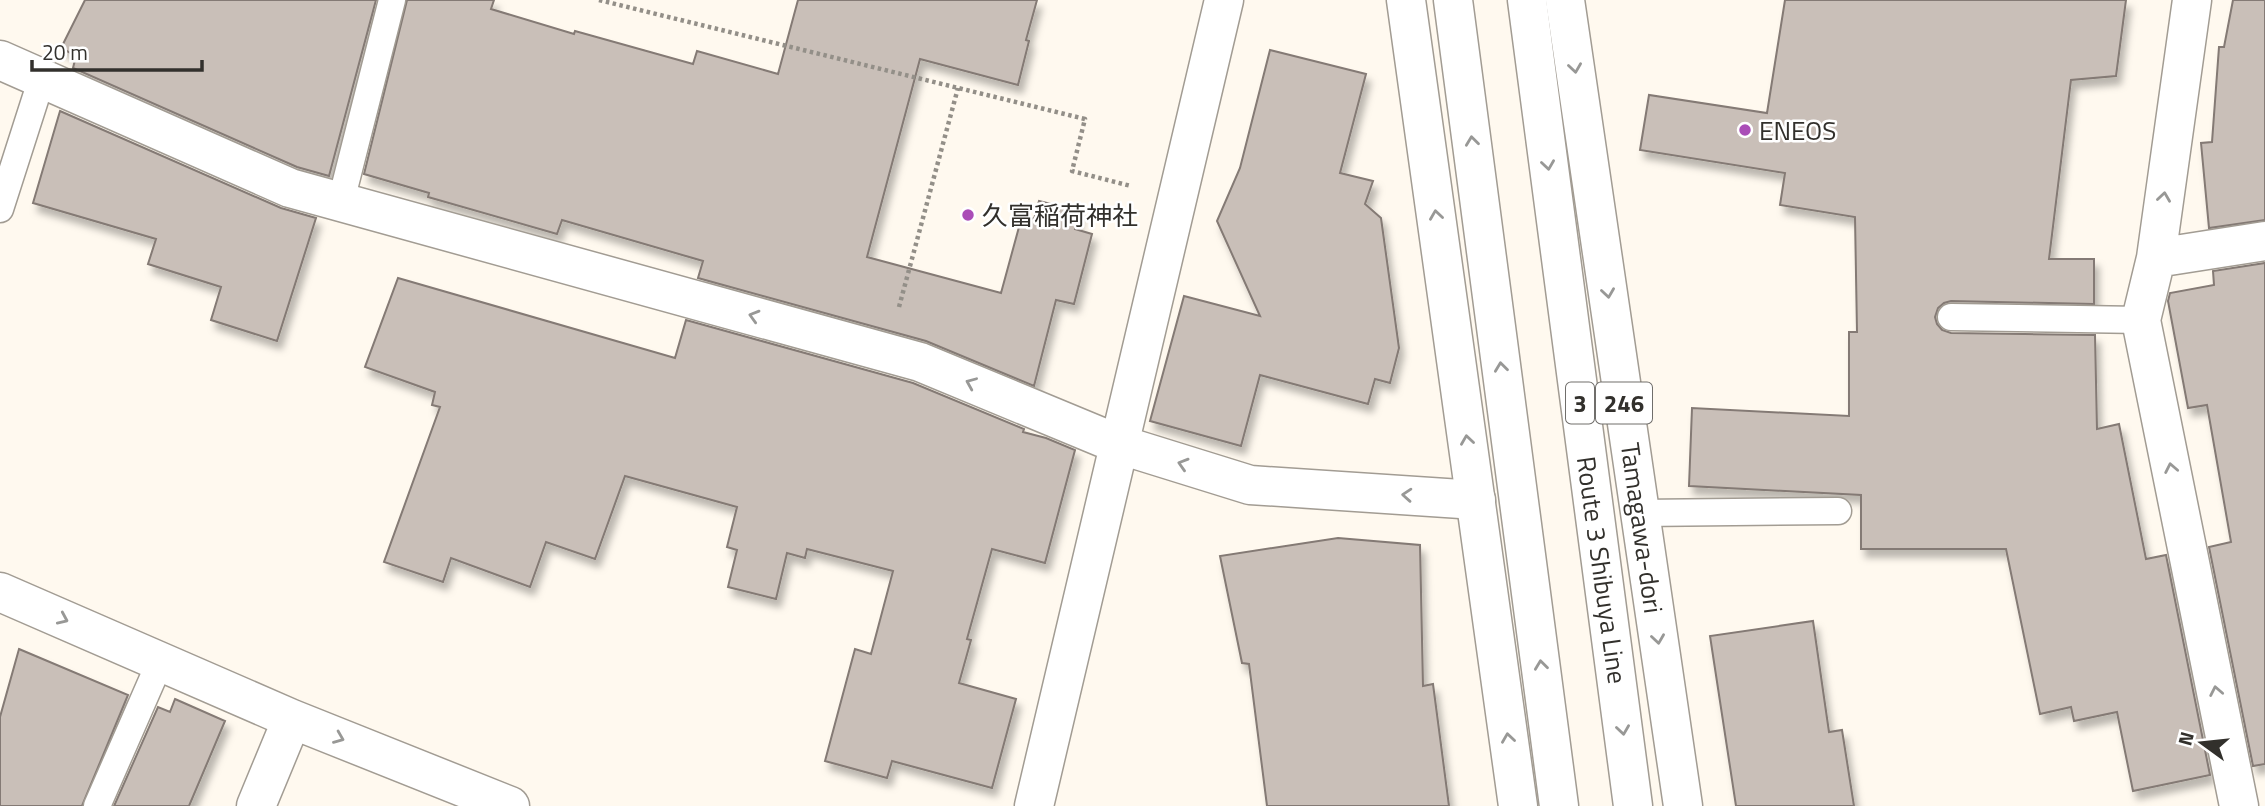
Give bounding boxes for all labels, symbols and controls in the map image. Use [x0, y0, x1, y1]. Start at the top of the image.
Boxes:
scale bar [32, 28, 201, 72]
text: 20 m [42, 36, 88, 68]
one-way arrow [1567, 62, 1582, 73]
place label: ENEOS [1759, 111, 1836, 150]
marker: ENEOS [1737, 122, 1753, 138]
one-way arrow [1464, 136, 1479, 147]
one-way arrow [1541, 159, 1556, 171]
one-way arrow [2157, 191, 2172, 203]
place label: 久富稲荷神社 [982, 196, 1138, 235]
marker: 久富稲荷神社 [960, 207, 976, 223]
one-way arrow [1428, 209, 1443, 221]
one-way arrow [1600, 287, 1615, 299]
one-way arrow [748, 310, 760, 325]
one-way arrow [1494, 361, 1509, 373]
one-way arrow [966, 378, 978, 392]
road number: 3 [1566, 382, 1594, 424]
road number: 246 [1596, 382, 1652, 424]
one-way arrow [1460, 434, 1475, 446]
street label: Tamagawa-dori [1611, 440, 1673, 616]
street label: Route 3 Shibuya Line [1567, 454, 1637, 686]
one-way arrow [1178, 458, 1190, 473]
one-way arrow [2165, 462, 2180, 474]
one-way arrow [1402, 488, 1413, 503]
one-way arrow [56, 611, 68, 625]
one-way arrow [1651, 633, 1666, 645]
one-way arrow [1533, 660, 1548, 671]
one-way arrow [2210, 685, 2225, 697]
north arrow [2167, 708, 2237, 778]
one-way arrow [1616, 725, 1631, 736]
text: N [2169, 728, 2201, 749]
one-way arrow [333, 729, 345, 743]
one-way arrow [1501, 733, 1516, 744]

